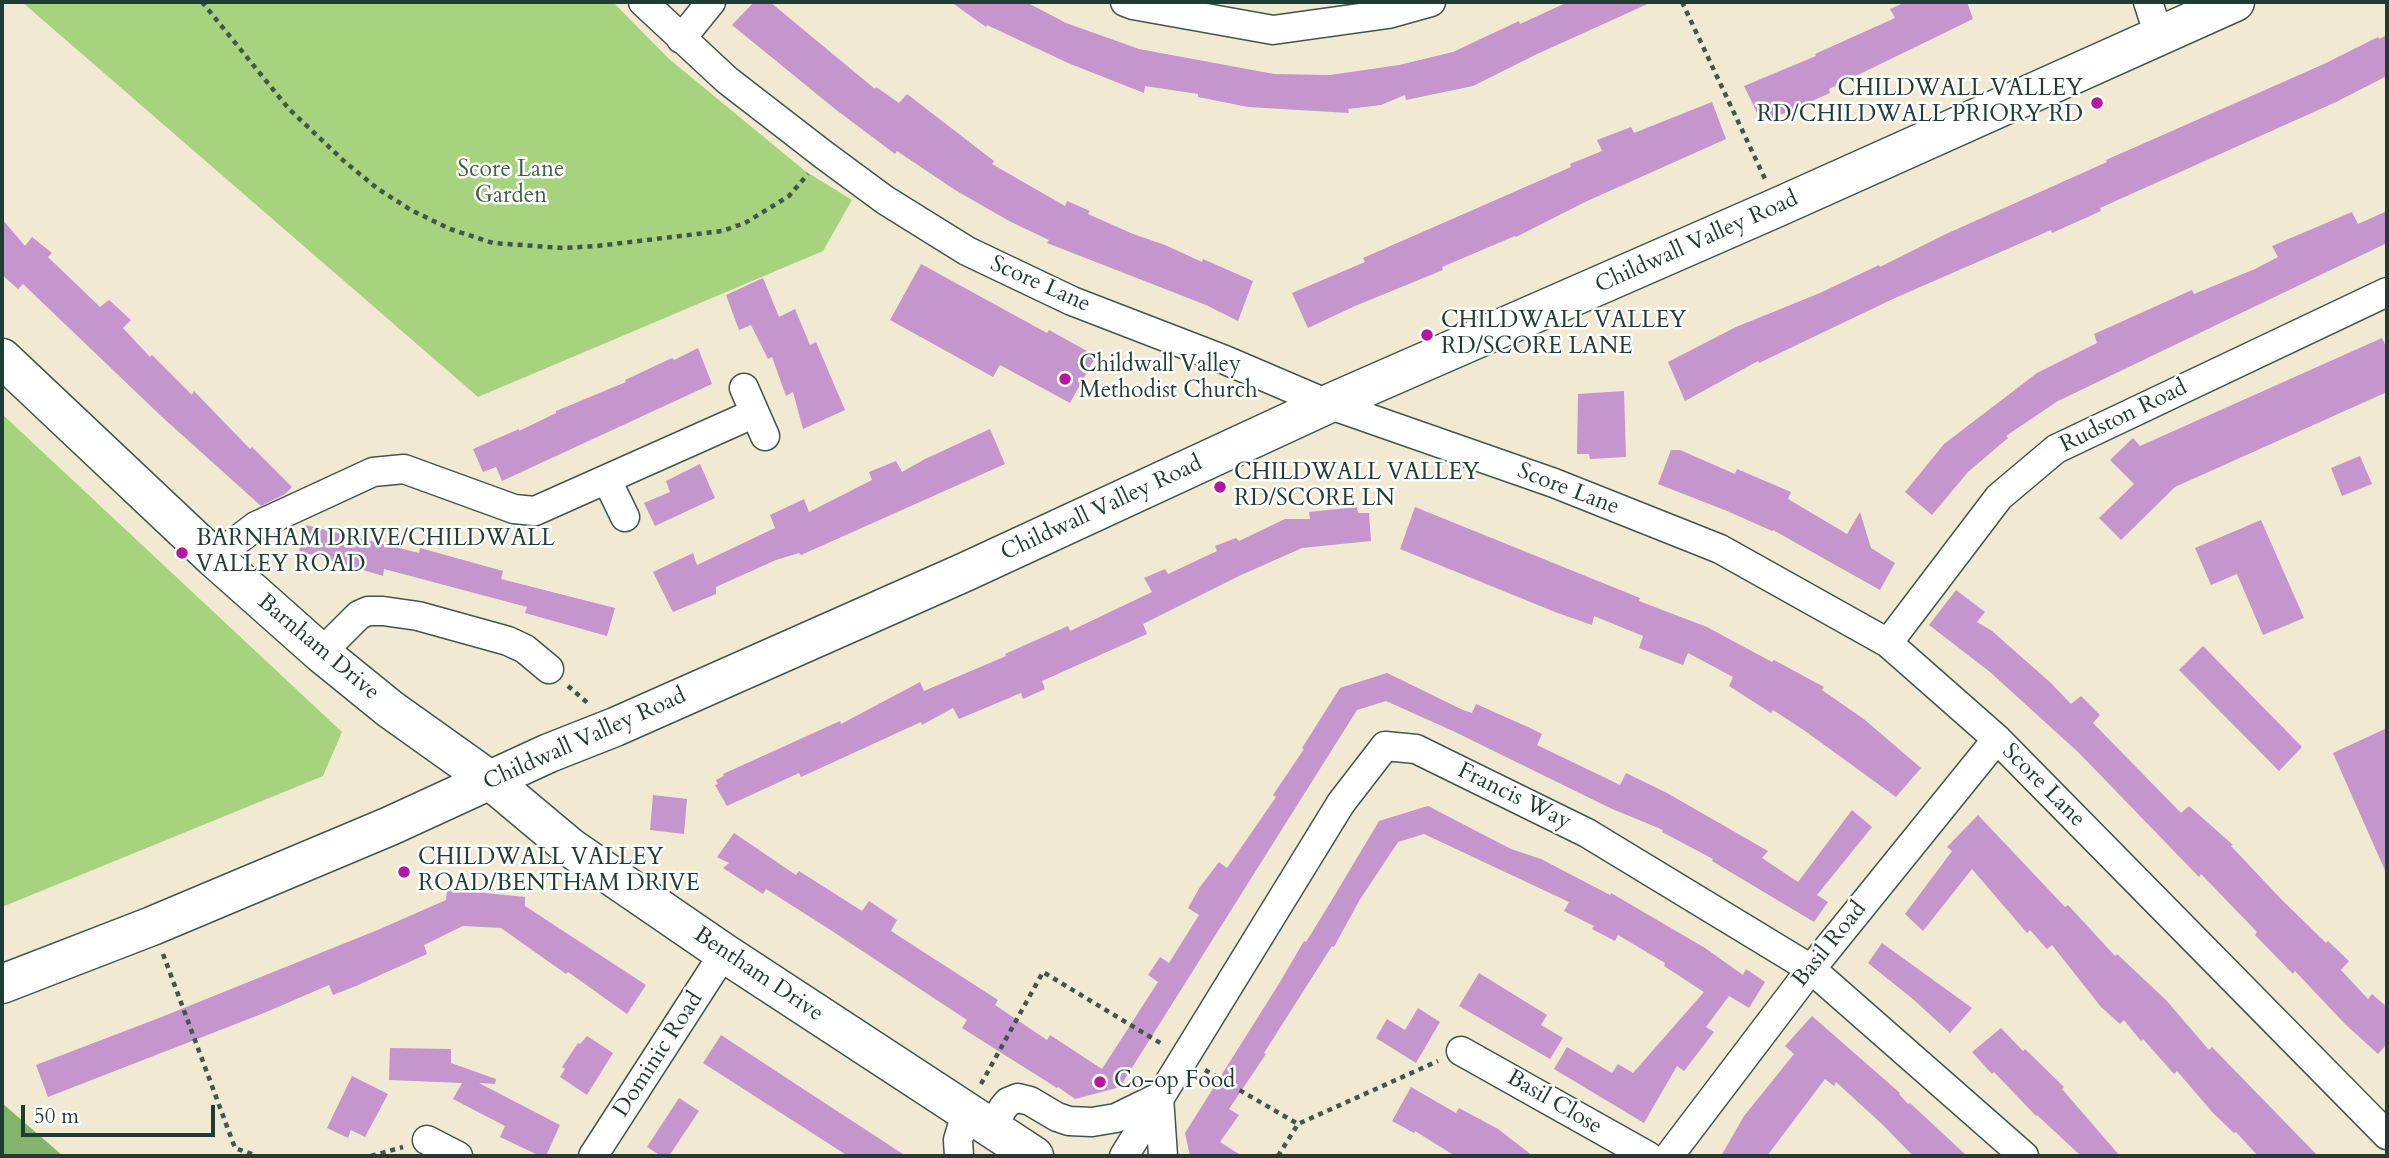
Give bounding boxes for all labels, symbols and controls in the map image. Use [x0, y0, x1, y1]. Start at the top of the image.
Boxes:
place label: CHILDWALL VALLEY RD/CHILDWALL PRIORY RD [1757, 76, 2083, 130]
marker: CHILDWALL VALLEY RD/CHILDWALL PRIORY RD [2089, 95, 2105, 111]
park label: Score Lane Garden [458, 157, 564, 211]
street label: Childwall Valley Road [1591, 186, 1803, 300]
street label: Score Lane [986, 251, 1094, 319]
place label: CHILDWALL VALLEY RD/SCORE LANE [1441, 308, 1686, 362]
marker: CHILDWALL VALLEY RD/SCORE LANE [1419, 327, 1435, 343]
place label: Childwall Valley Methodist Church [1079, 352, 1258, 406]
marker: Childwall Valley Methodist Church [1057, 371, 1073, 387]
street label: Rudston Road [2056, 374, 2192, 460]
street label: Childwall Valley Road [997, 450, 1207, 568]
street label: Score Lane [1513, 458, 1623, 522]
place label: CHILDWALL VALLEY RD/SCORE LN [1234, 460, 1479, 514]
marker: CHILDWALL VALLEY RD/SCORE LN [1212, 479, 1228, 495]
place label: BARNHAM DRIVE/CHILDWALL VALLEY ROAD [196, 526, 555, 580]
marker: BARNHAM DRIVE/CHILDWALL VALLEY ROAD [174, 545, 190, 561]
street label: Barnham Drive [251, 589, 385, 707]
street label: Childwall Valley Road [479, 683, 691, 797]
street label: Score Lane [1995, 738, 2091, 834]
street label: Francis Way [1453, 758, 1575, 836]
place label: CHILDWALL VALLEY ROAD/BENTHAM DRIVE [418, 845, 700, 899]
marker: CHILDWALL VALLEY ROAD/BENTHAM DRIVE [396, 864, 412, 880]
street label: Basil Road [1787, 897, 1873, 993]
street label: Bentham Drive [688, 922, 828, 1028]
street label: Dominic Road [608, 987, 710, 1123]
street label: Basil Close [1501, 1065, 1607, 1141]
place label: Co-op Food [1114, 1068, 1235, 1096]
marker: Co-op Food [1092, 1074, 1108, 1090]
scale bar [24, 1092, 219, 1136]
text: 50 m [34, 1102, 79, 1131]

